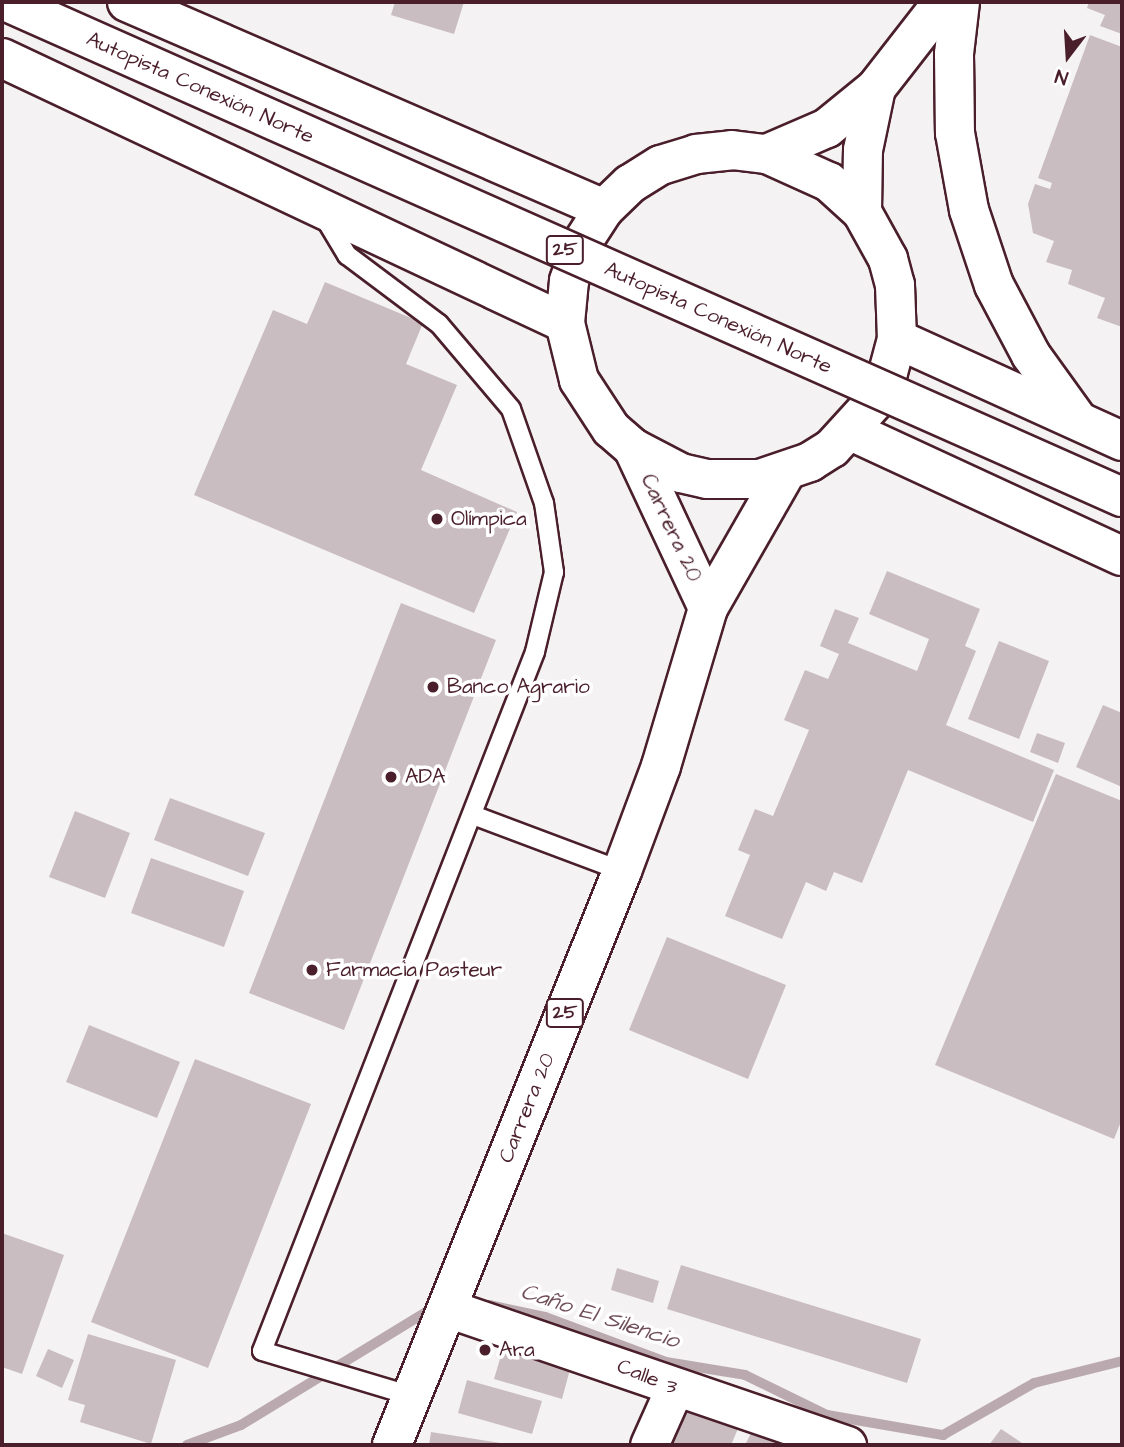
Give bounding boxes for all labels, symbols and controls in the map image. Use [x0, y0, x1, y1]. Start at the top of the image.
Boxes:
north arrow [1033, 21, 1103, 91]
street label: Autopista Conexión Norte [82, 26, 318, 150]
text: N [1052, 62, 1071, 91]
road number: 25 [546, 234, 584, 266]
street label: Autopista Conexión Norte [600, 256, 836, 380]
street label: Carrera 20 [635, 470, 707, 586]
place label: Olímpica [451, 506, 527, 532]
marker: Olímpica [429, 511, 445, 527]
place label: Banco Agrario [447, 674, 590, 700]
marker: Banco Agrario [425, 679, 441, 695]
place label: ADA [405, 764, 446, 790]
marker: ADA [383, 769, 399, 785]
place label: Farmacia Pasteur [326, 957, 502, 983]
marker: Farmacia Pasteur [304, 962, 320, 978]
road number: 25 [546, 998, 584, 1028]
street label: Carrera 20 [494, 1049, 560, 1167]
water label: Caño El Silencio [517, 1277, 683, 1355]
place label: Ara [499, 1337, 535, 1363]
marker: Ara [477, 1342, 493, 1358]
street label: Calle 3 [613, 1354, 681, 1400]

